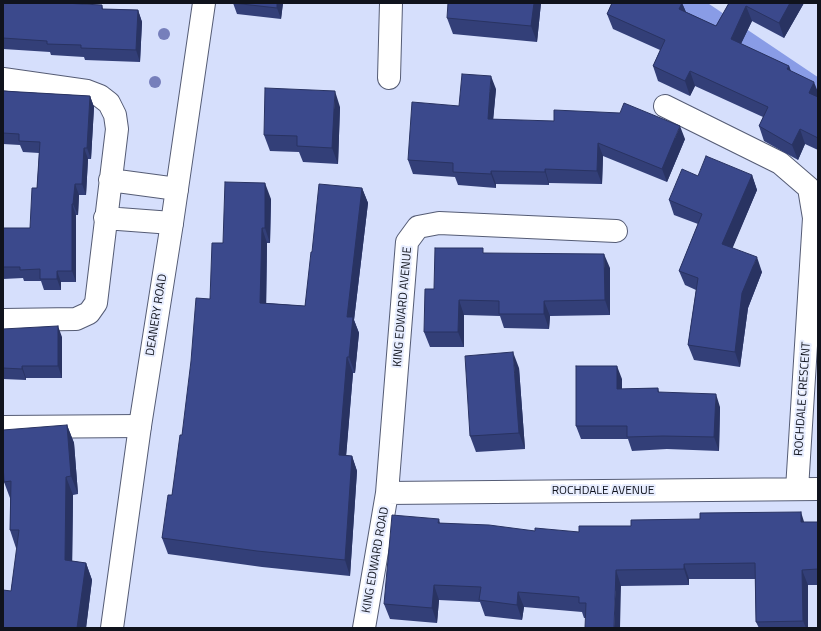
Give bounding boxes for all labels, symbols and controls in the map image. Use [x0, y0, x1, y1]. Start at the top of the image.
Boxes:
street label: KING EDWARD AVENUE [391, 246, 415, 368]
street label: DEANERY ROAD [143, 273, 171, 357]
street label: ROCHDALE CRESCENT [792, 341, 814, 457]
street label: ROCHDALE AVENUE [552, 484, 654, 498]
street label: KING EDWARD ROAD [360, 506, 392, 614]

